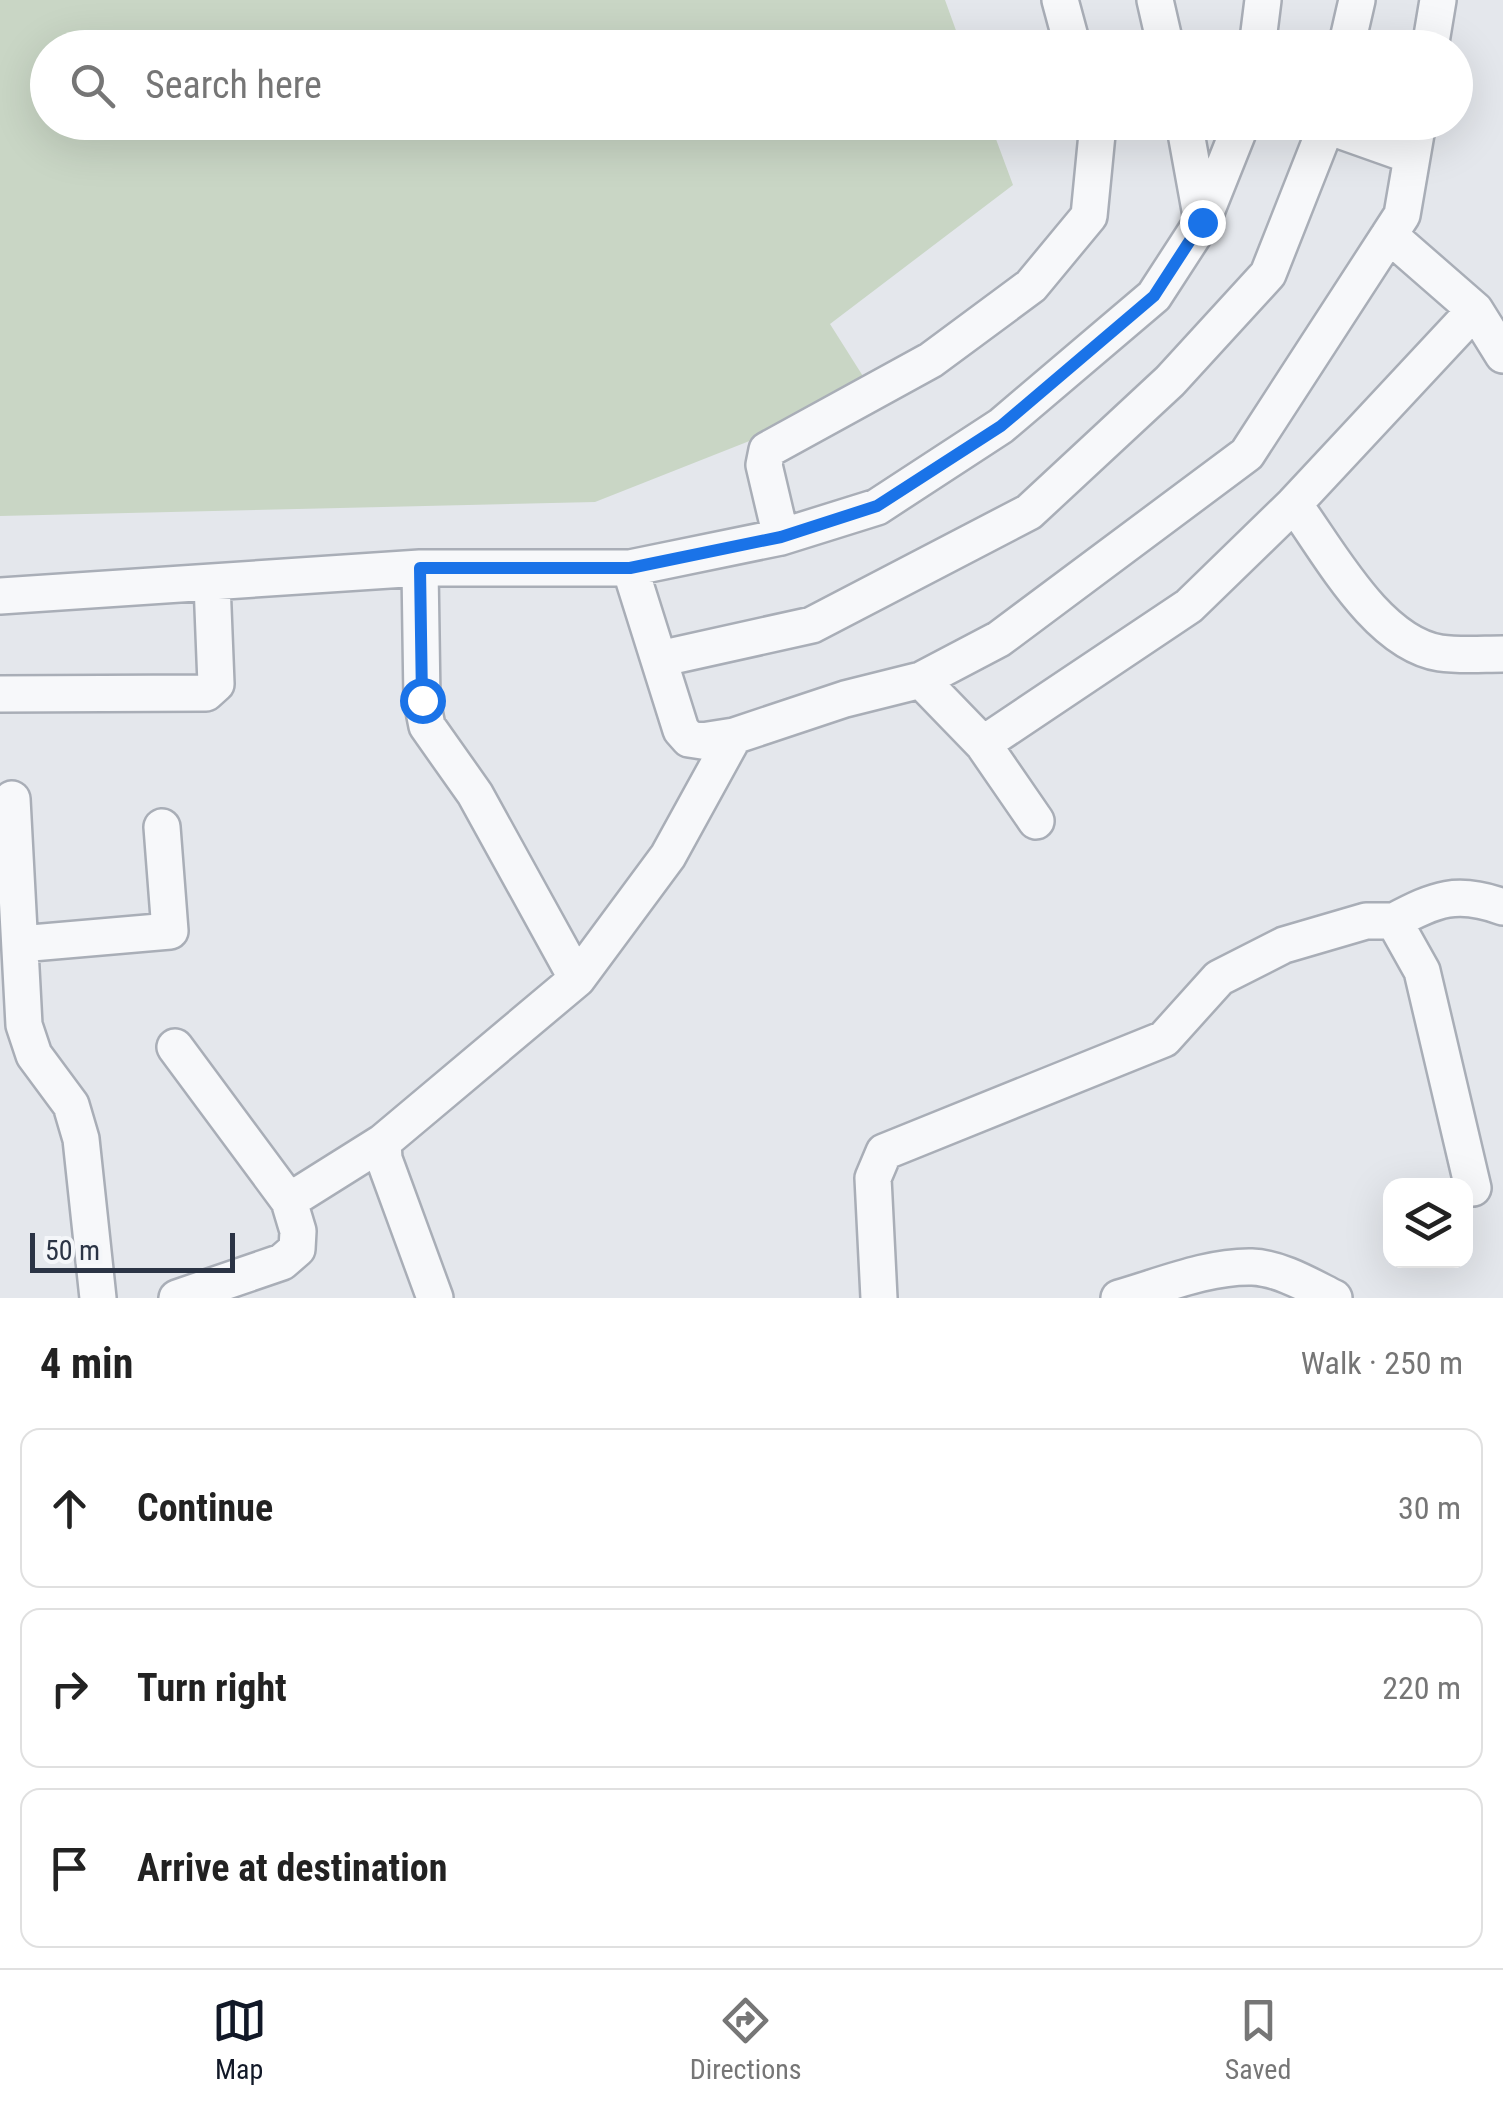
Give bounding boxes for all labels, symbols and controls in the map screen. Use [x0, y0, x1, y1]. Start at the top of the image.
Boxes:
search box [30, 30, 1473, 140]
icon: search [65, 58, 120, 113]
text: Search here [145, 63, 322, 107]
route end [1180, 200, 1226, 246]
route start [400, 678, 446, 724]
map controls [1383, 1178, 1473, 1268]
button: layers [1383, 1178, 1473, 1268]
scale bar [30, 1228, 235, 1272]
text: 50 m [45, 1234, 100, 1267]
text: 4 min [40, 1339, 133, 1388]
text: Walk · 250 m [1301, 1344, 1463, 1382]
icon: ahead [42, 1481, 97, 1536]
text: Continue [137, 1486, 273, 1530]
text: 30 m [1398, 1489, 1461, 1527]
icon: right [42, 1661, 97, 1716]
text: Turn right [137, 1666, 287, 1710]
text: 220 m [1382, 1669, 1461, 1707]
icon: arrive [42, 1841, 97, 1896]
text: Arrive at destination [137, 1846, 447, 1890]
tab: Map [212, 1993, 267, 2086]
tab: Directions [690, 1993, 802, 2086]
tab: Saved [1225, 1993, 1291, 2086]

